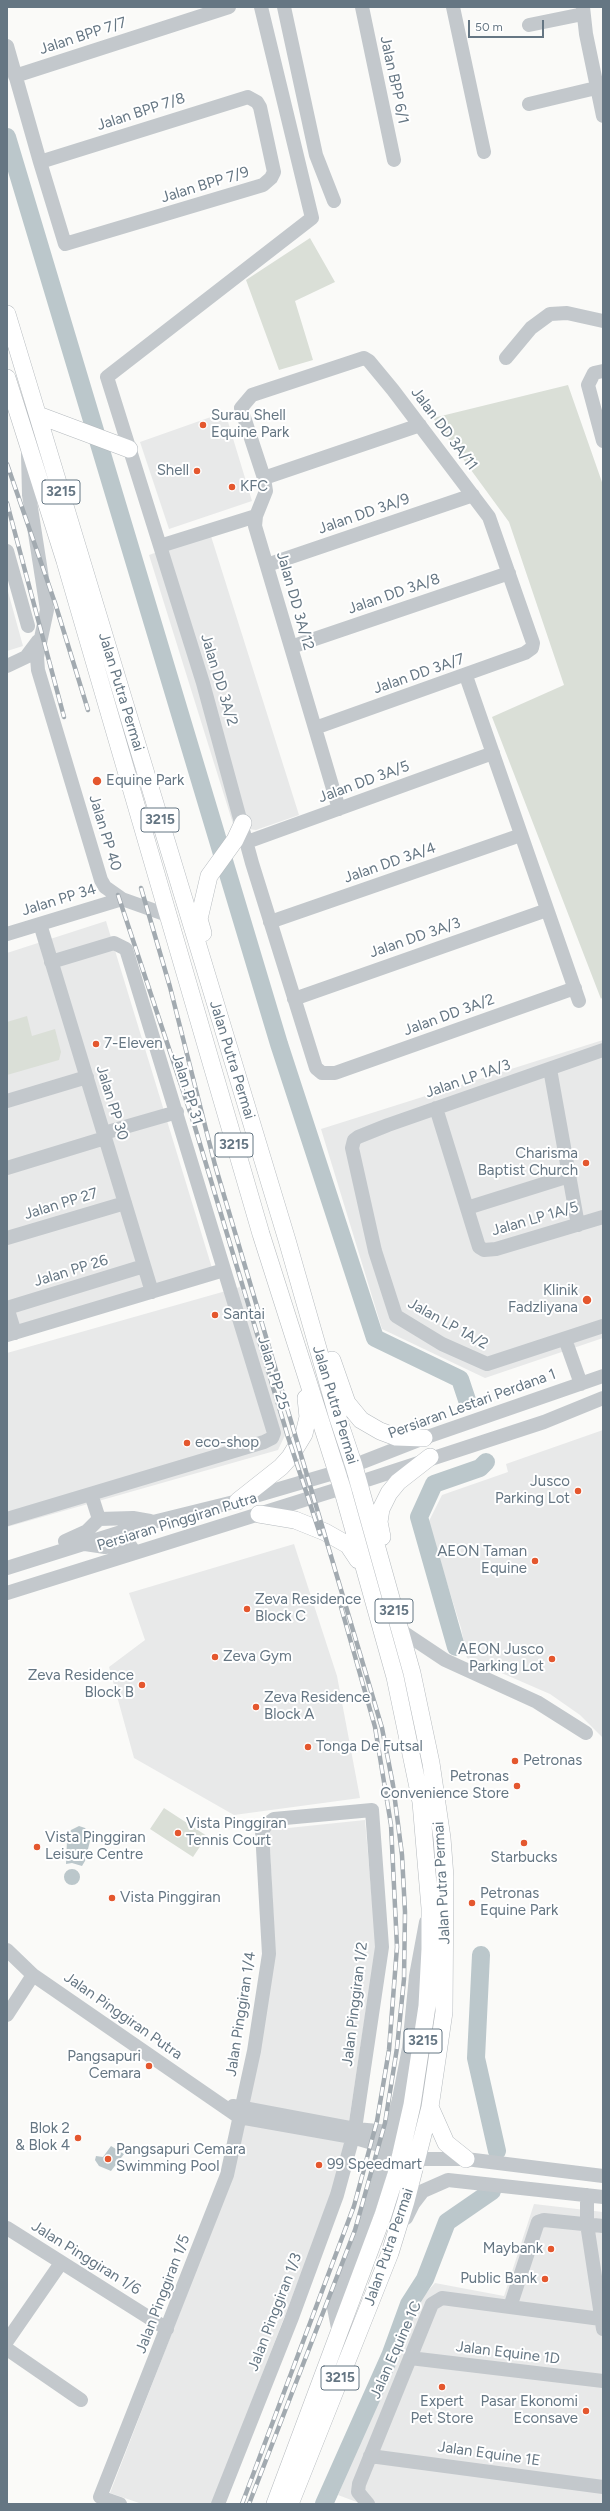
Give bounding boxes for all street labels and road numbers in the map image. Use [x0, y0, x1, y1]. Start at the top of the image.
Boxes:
street label: Jalan BPP 7/7 [37, 13, 129, 59]
street label: Jalan BPP 6/1 [376, 35, 412, 125]
street label: Jalan BPP 7/8 [95, 89, 187, 135]
street label: Jalan BPP 7/9 [159, 163, 251, 207]
street label: Jalan DD 3A/11 [407, 384, 481, 474]
road number: 3215 [42, 480, 80, 504]
street label: Jalan DD 3A/9 [316, 490, 412, 538]
street label: Jalan DD 3A/12 [272, 550, 318, 652]
street label: Jalan DD 3A/8 [346, 570, 442, 618]
street label: Jalan Putra Permai [94, 630, 148, 754]
street label: Jalan DD 3A/2 [196, 632, 242, 728]
street label: Jalan DD 3A/7 [371, 650, 467, 698]
street label: Jalan DD 3A/5 [316, 757, 412, 807]
street label: Jalan PP 40 [85, 793, 125, 873]
road number: 3215 [141, 808, 179, 832]
street label: Jalan DD 3A/4 [342, 839, 438, 887]
street label: Jalan PP 34 [20, 880, 98, 920]
street label: Jalan DD 3A/3 [367, 914, 463, 962]
street label: Jalan DD 3A/2 [401, 990, 497, 1040]
street label: Jalan Putra Permai [205, 998, 259, 1122]
street label: Jalan PP 31 [168, 1051, 206, 1127]
street label: Jalan LP 1A/3 [423, 1056, 513, 1102]
street label: Jalan PP 30 [92, 1063, 132, 1143]
road number: 3215 [215, 1133, 253, 1157]
street label: Jalan PP 27 [22, 1184, 100, 1224]
street label: Jalan LP 1A/5 [490, 1198, 580, 1240]
street label: Jalan PP 26 [32, 1251, 110, 1291]
street label: Jalan LP 1A/2 [405, 1295, 491, 1353]
street label: Jalan PP 25 [253, 1334, 293, 1412]
street label: Jalan Putra Permai [308, 1343, 362, 1467]
street label: Persiaran Lestari Perdana 1 [386, 1365, 558, 1443]
street label: Persiaran Pinggiran Putra [95, 1489, 259, 1555]
road number: 3215 [375, 1599, 413, 1623]
street label: Jalan Putra Permai [430, 1821, 454, 1945]
street label: Jalan Pinggiran 1/2 [338, 1941, 372, 2067]
street label: Jalan Pinggiran 1/4 [222, 1950, 260, 2078]
street label: Jalan Pinggiran Putra [60, 1968, 186, 2064]
road number: 3215 [404, 2029, 442, 2053]
street label: Jalan Putra Permai [360, 2186, 418, 2308]
street label: Jalan Pinggiran 1/6 [28, 2217, 144, 2299]
street label: Jalan Pinggiran 1/5 [132, 2232, 194, 2356]
street label: Jalan Pinggiran 1/3 [244, 2250, 306, 2374]
street label: Jalan Equine 1C [366, 2298, 426, 2402]
street label: Jalan Equine 1D [455, 2338, 561, 2368]
road number: 3215 [321, 2366, 359, 2390]
street label: Jalan Equine 1E [437, 2438, 541, 2470]

